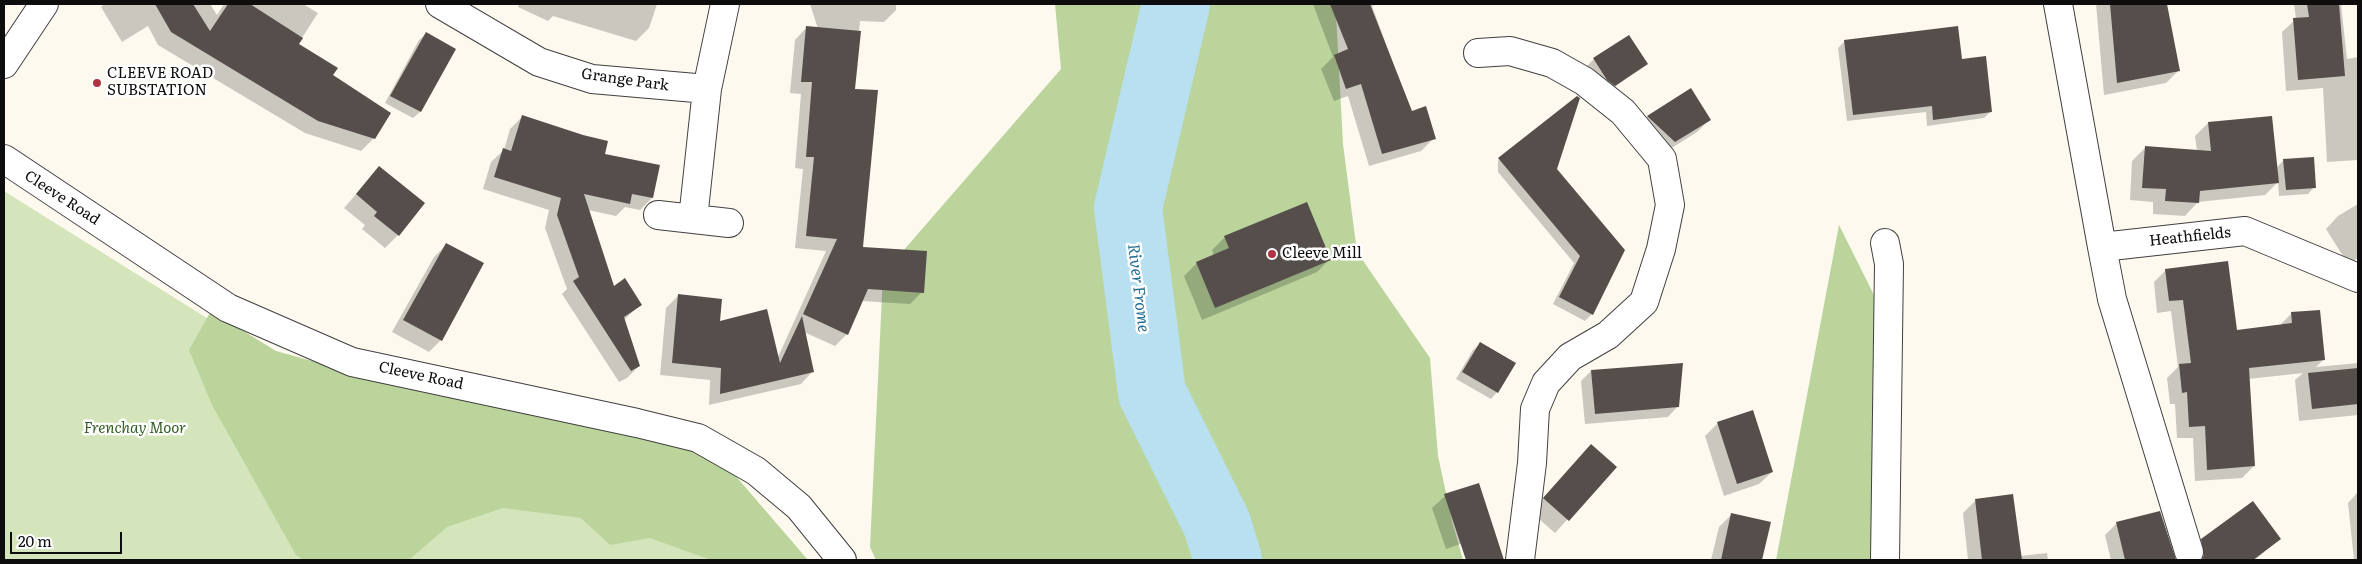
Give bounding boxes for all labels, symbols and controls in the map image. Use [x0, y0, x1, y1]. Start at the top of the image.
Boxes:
place label: CLEEVE ROAD SUBSTATION [107, 65, 213, 100]
street label: Grange Park [580, 65, 670, 95]
marker: CLEEVE ROAD SUBSTATION [91, 77, 103, 89]
street label: Cleeve Road [21, 167, 103, 229]
street label: Heathfields [2148, 224, 2232, 250]
water label: River Frome [1123, 243, 1153, 333]
place label: Cleeve Mill [1282, 245, 1362, 263]
marker: Cleeve Mill [1266, 248, 1278, 260]
street label: Cleeve Road [377, 358, 465, 394]
park label: Frenchay Moor [84, 420, 186, 438]
scale bar [12, 522, 125, 554]
text: 20 m [18, 529, 52, 552]

